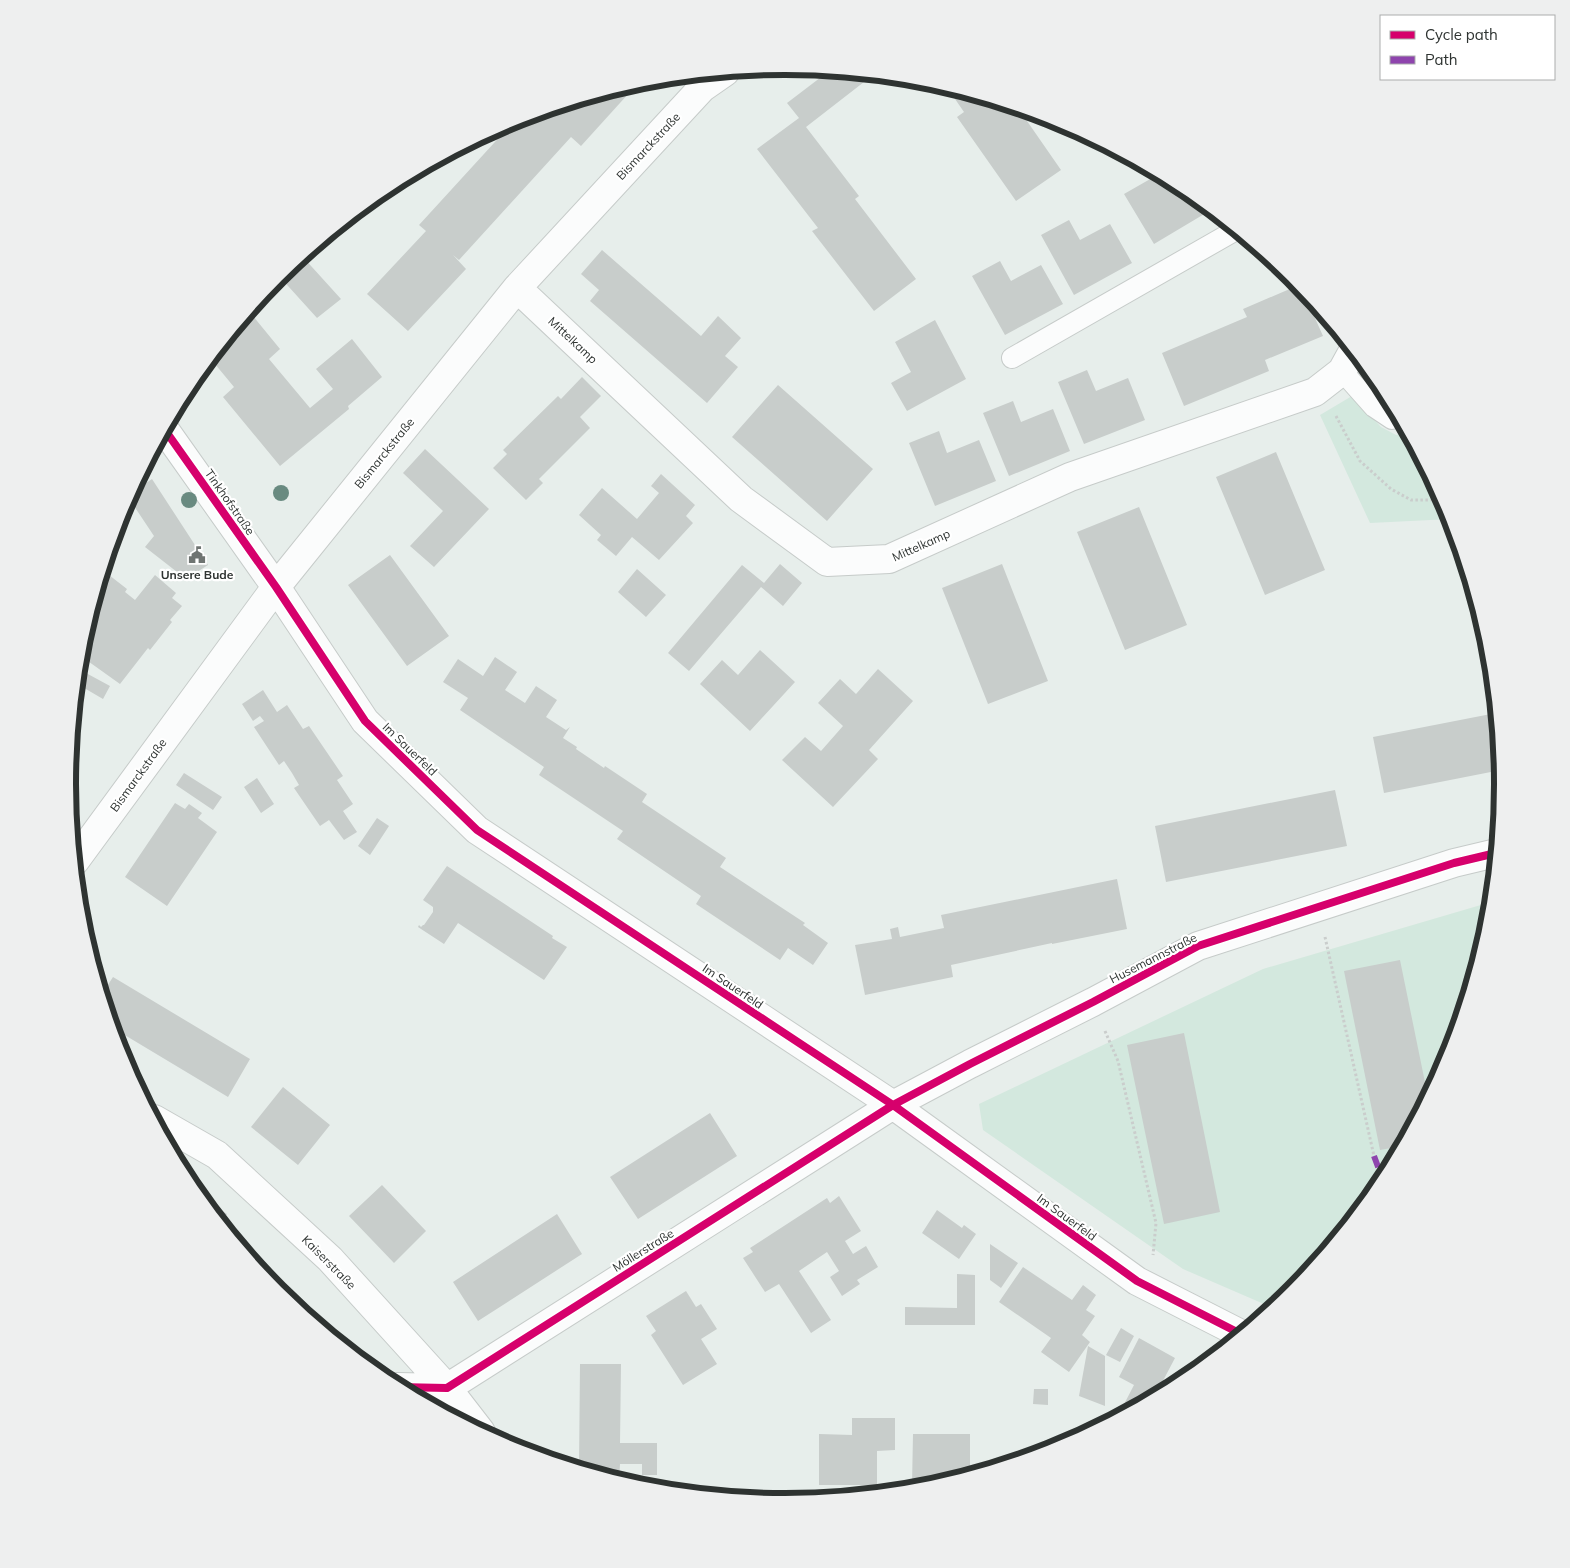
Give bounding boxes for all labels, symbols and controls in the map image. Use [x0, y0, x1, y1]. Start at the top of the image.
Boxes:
legend [1380, 15, 1555, 80]
text: Cycle path [1425, 25, 1498, 44]
text: Path [1425, 50, 1457, 69]
street label: Bismarckstraße [613, 109, 683, 183]
street label: Mittelkamp [545, 313, 601, 367]
street label: Bismarckstraße [351, 415, 417, 491]
street label: Tinkhofstraße [202, 466, 258, 538]
street label: Mittelkamp [890, 526, 952, 564]
public building icon: Unsere Bude [187, 545, 207, 565]
place label: Unsere Bude [161, 567, 234, 582]
street label: Im Sauerfeld [380, 719, 440, 779]
street label: Bismarckstraße [106, 736, 170, 814]
street label: Husemannstraße [1107, 929, 1199, 987]
street label: Im Sauerfeld [700, 960, 766, 1012]
street label: Im Sauerfeld [1034, 1190, 1100, 1244]
street label: Möllerstraße [610, 1225, 676, 1275]
street label: Kaiserstraße [299, 1232, 359, 1292]

